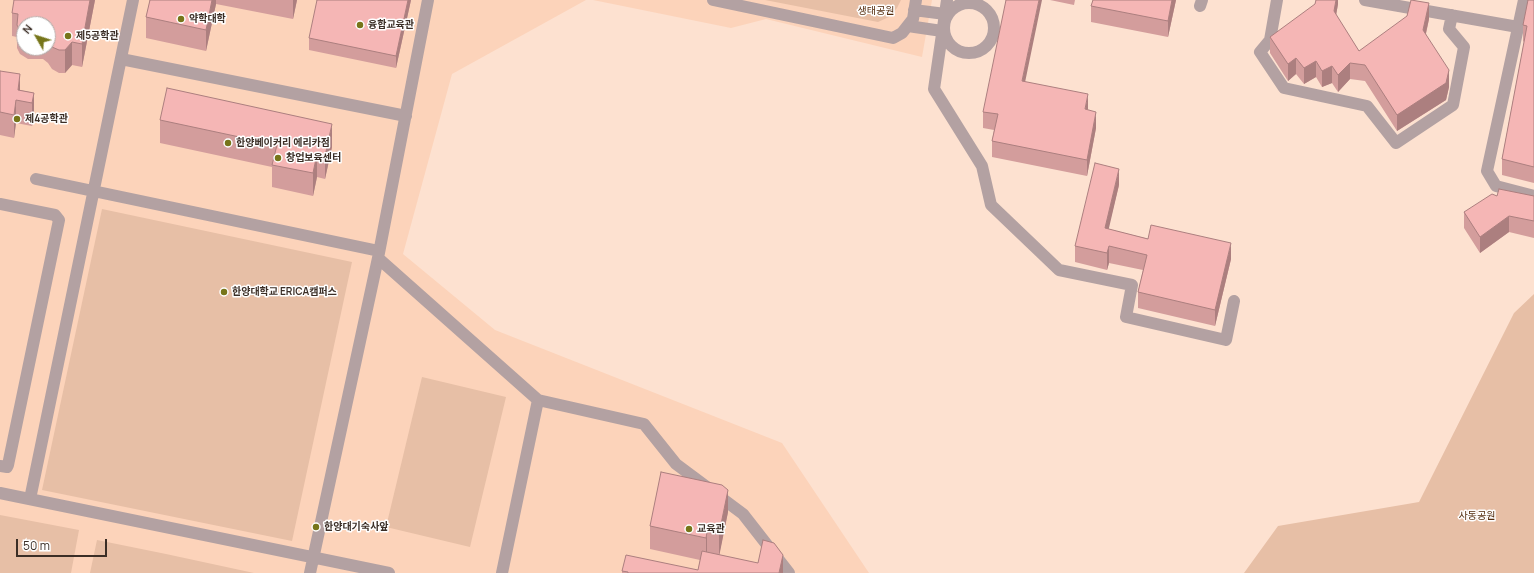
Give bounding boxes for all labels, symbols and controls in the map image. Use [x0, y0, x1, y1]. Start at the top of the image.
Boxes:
park label: 생태공원 [858, 5, 894, 17]
place label: 약학대학 [189, 13, 226, 25]
marker: 약학대학 [176, 14, 186, 24]
north arrow [16, 16, 56, 56]
place label: 융합교육관 [368, 19, 414, 31]
marker: 융합교육관 [355, 20, 365, 30]
text: N [19, 21, 35, 37]
place label: 제5공학관 [76, 30, 119, 42]
marker: 제5공학관 [63, 31, 73, 41]
place label: 제4공학관 [25, 113, 68, 125]
marker: 제4공학관 [12, 114, 22, 124]
place label: 한양베이커리 에리카점 [236, 137, 330, 149]
marker: 한양베이커리 에리카점 [223, 138, 233, 148]
place label: 창업보육센터 [286, 152, 341, 164]
marker: 창업보육센터 [273, 153, 283, 163]
place label: 한양대학교 ERICA캠퍼스 [232, 286, 337, 298]
marker: 한양대학교 ERICA캠퍼스 [219, 287, 229, 297]
park label: 사동공원 [1459, 510, 1495, 522]
place label: 한양대기숙사앞 [324, 521, 388, 533]
marker: 한양대기숙사앞 [311, 522, 321, 532]
place label: 교육관 [697, 523, 725, 535]
marker: 교육관 [684, 524, 694, 534]
scale bar [18, 531, 109, 557]
text: 50 m [23, 537, 50, 554]

